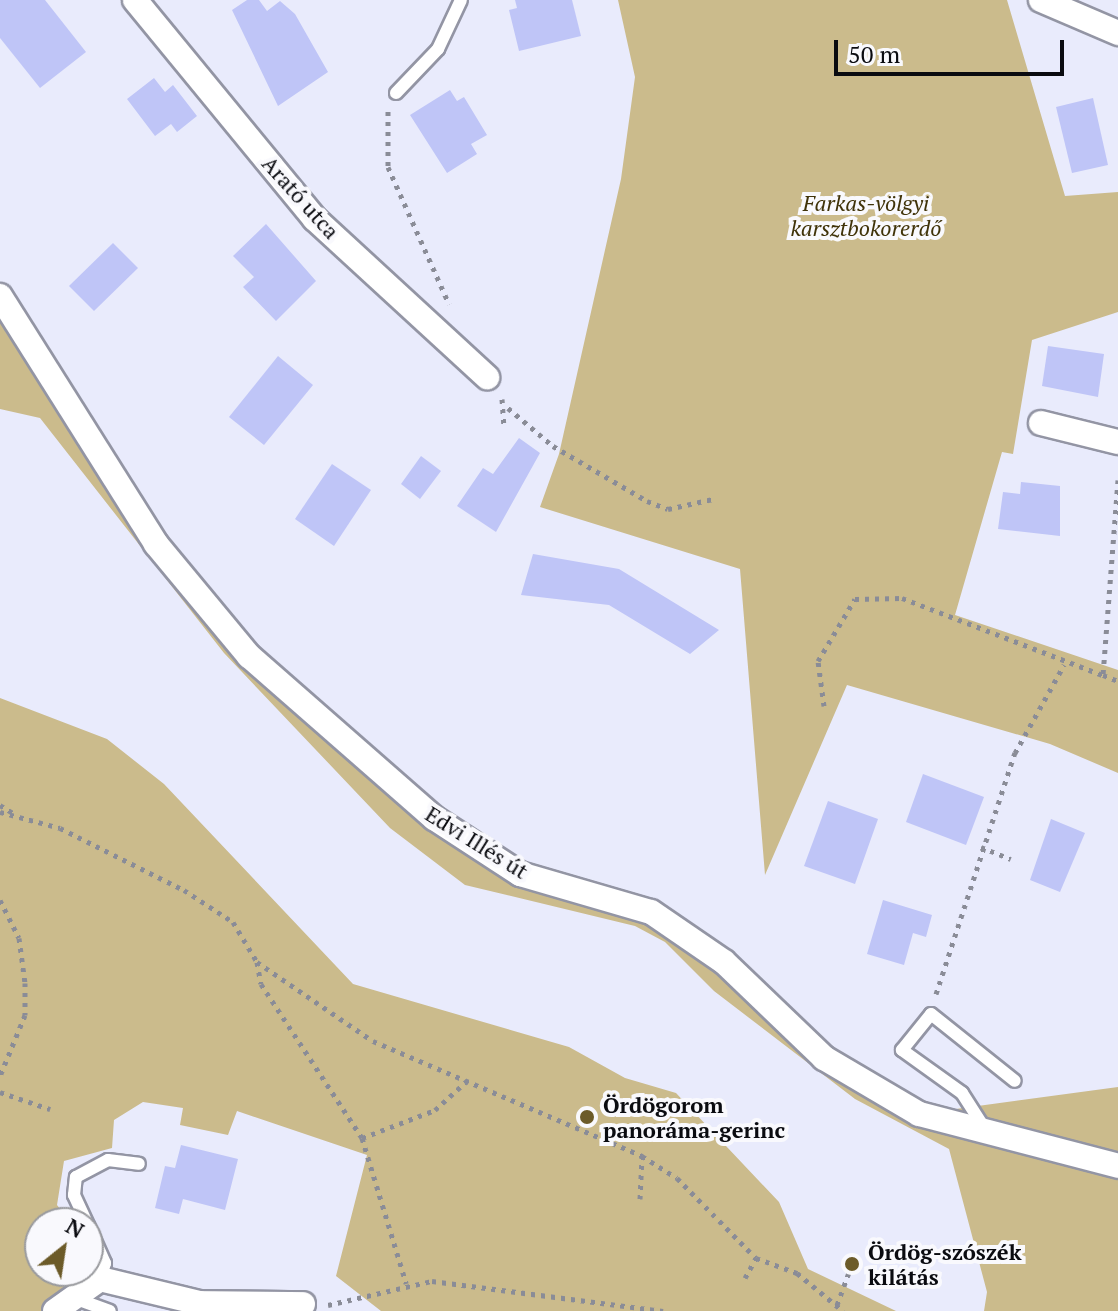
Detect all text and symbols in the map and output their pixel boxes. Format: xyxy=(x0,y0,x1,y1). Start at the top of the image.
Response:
scale bar xyxy=(838,24,1068,74)
text: 50 m xyxy=(848,38,900,70)
street label: Arató utca xyxy=(257,150,345,244)
park label: Farkas-völgyi karsztbokorerdő xyxy=(791,189,941,240)
street label: Edvi Illés út xyxy=(421,800,533,884)
place label: Ördögorom panoráma-gerinc xyxy=(603,1091,785,1142)
marker: Ördögorom panoráma-gerinc xyxy=(578,1108,596,1126)
north arrow xyxy=(24,1207,104,1287)
text: N xyxy=(61,1211,90,1244)
place label: Ördög-szószék kilátás xyxy=(868,1238,1021,1290)
marker: Ördög-szószék kilátás xyxy=(843,1255,861,1273)

